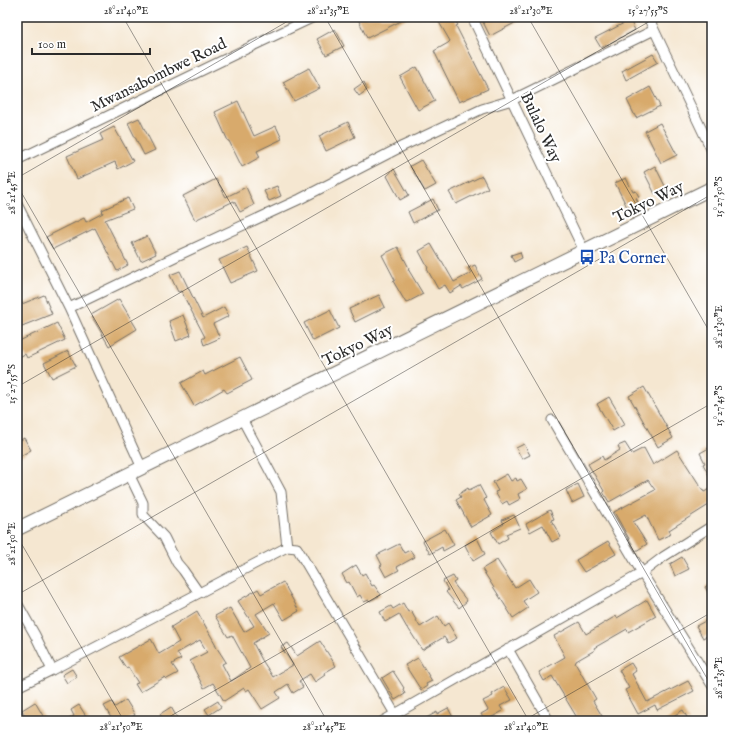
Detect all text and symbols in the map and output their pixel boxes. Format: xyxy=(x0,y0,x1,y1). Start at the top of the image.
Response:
text: 28°21'40"E xyxy=(104,5,148,18)
text: 28°21'35"E xyxy=(307,5,349,18)
text: 28°21'30"E xyxy=(509,5,553,18)
text: 15°27'55"S xyxy=(628,5,668,18)
scale bar xyxy=(32,30,150,56)
street label: Mwansabombwe Road xyxy=(88,34,230,117)
text: 100 m xyxy=(38,37,66,52)
street label: Bulalo Way xyxy=(515,89,565,166)
text: 28°21'45"E xyxy=(6,171,19,215)
text: 15°27'50"S xyxy=(713,176,726,218)
street label: Tokyo Way xyxy=(610,177,687,228)
bus stop icon: Pa Corner xyxy=(578,248,596,266)
place label: Pa Corner xyxy=(599,249,666,269)
text: 28°21'30"E xyxy=(713,305,726,349)
street label: Tokyo Way xyxy=(319,320,396,371)
text: 15°27'55"S xyxy=(6,364,19,404)
text: 15°27'45"S xyxy=(713,385,726,427)
text: 28°21'50"E xyxy=(6,522,19,566)
text: 28°21'35"E xyxy=(713,657,726,699)
text: 28°21'50"E xyxy=(99,721,143,734)
text: 28°21'45"E xyxy=(302,721,346,734)
text: 28°21'40"E xyxy=(504,721,548,734)

